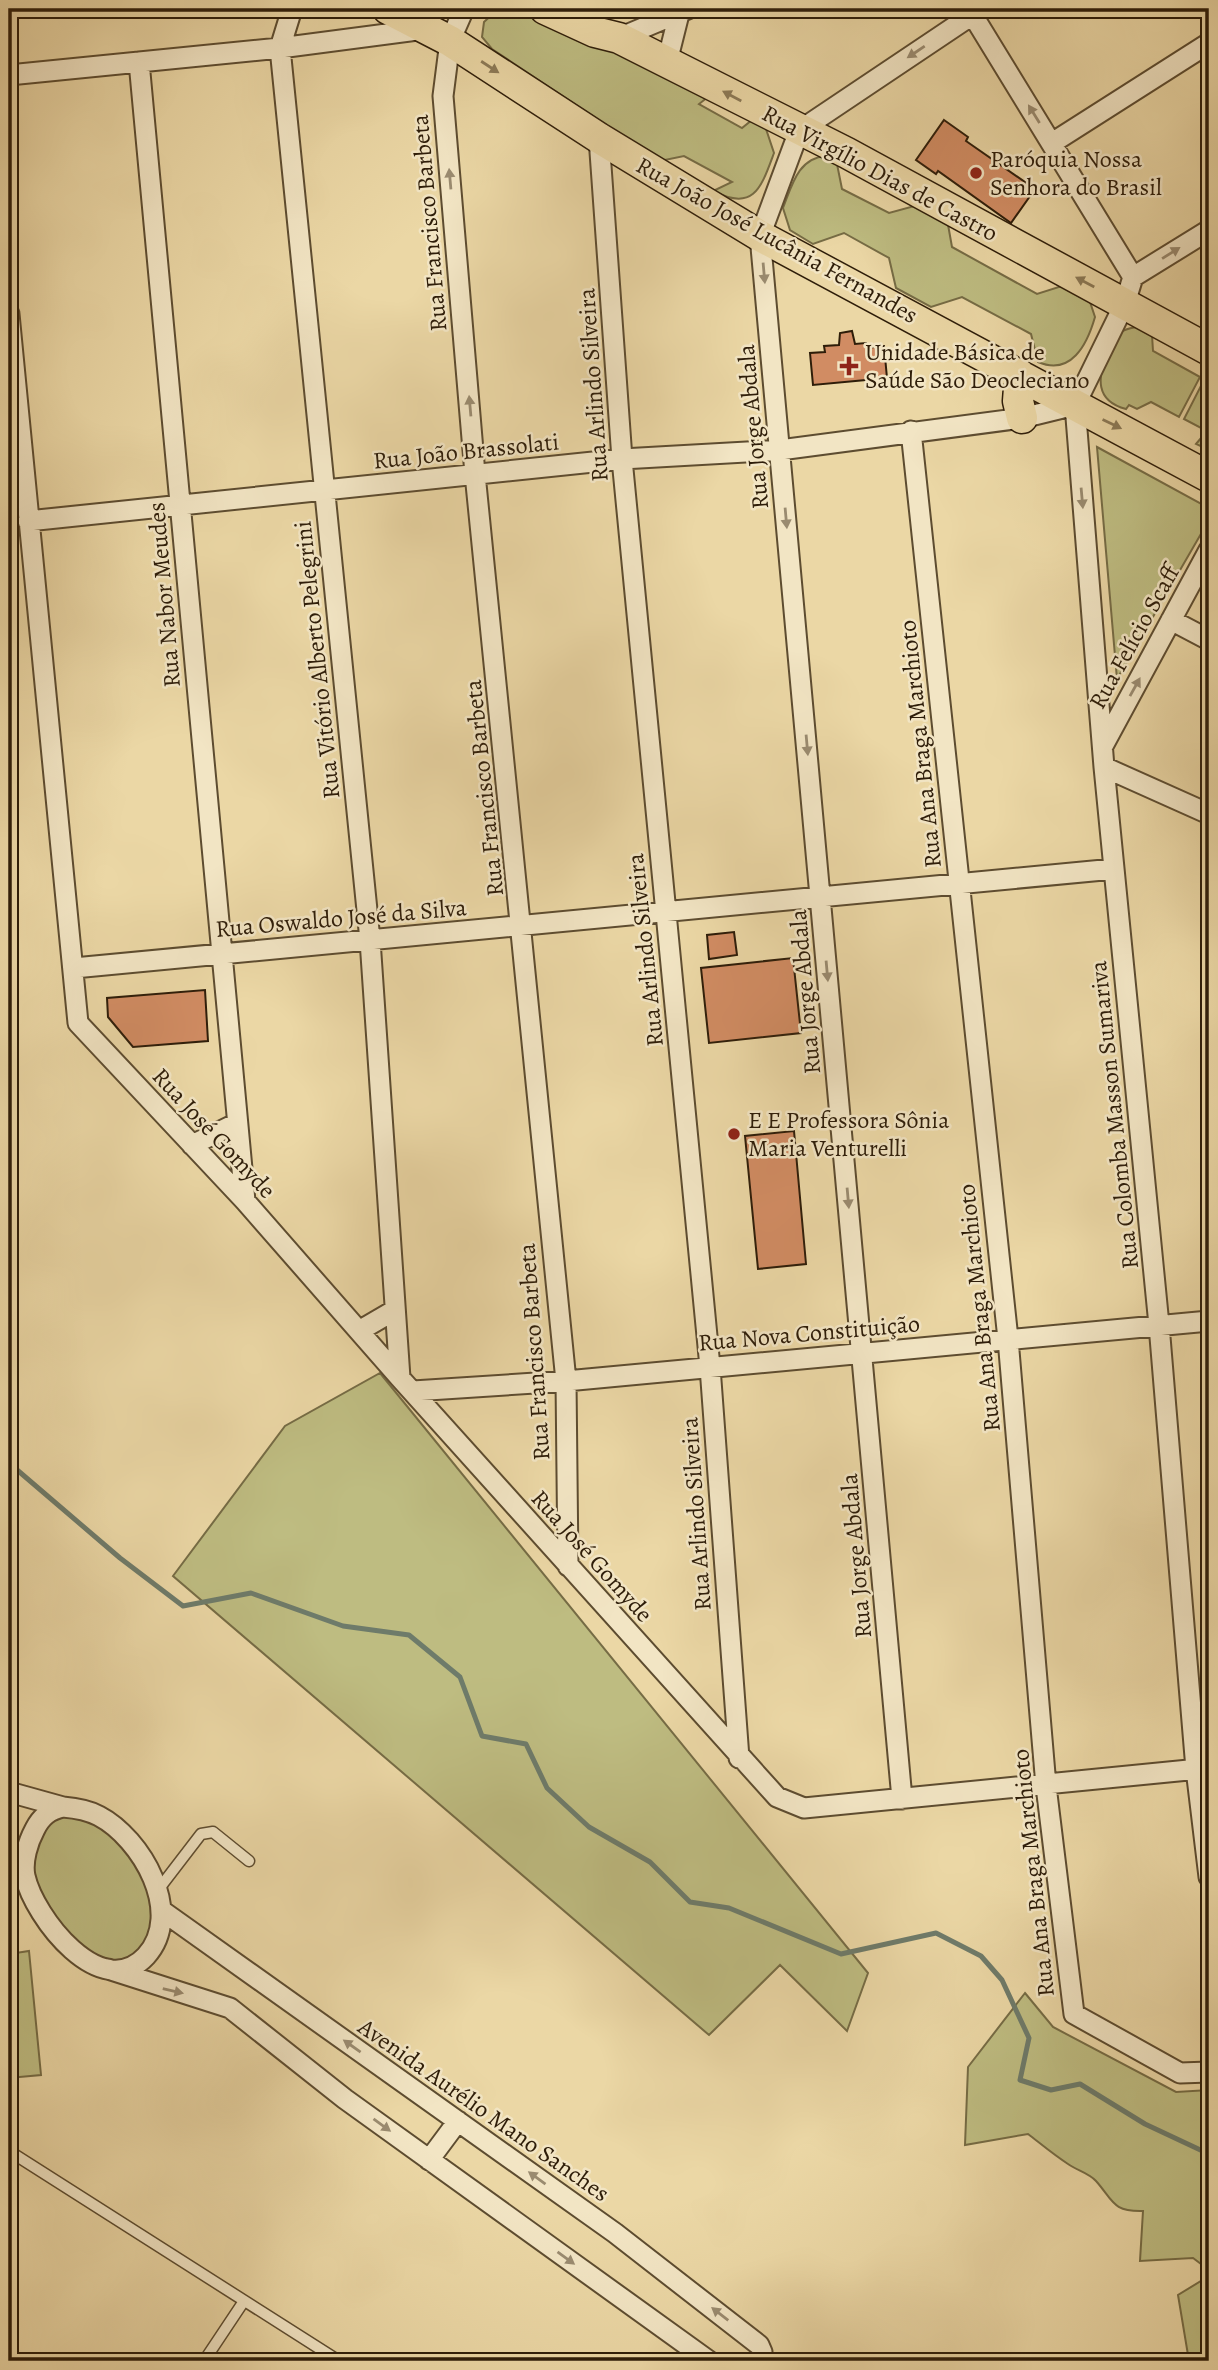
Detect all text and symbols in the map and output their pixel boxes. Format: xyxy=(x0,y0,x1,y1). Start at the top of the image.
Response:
one-way arrow xyxy=(906,45,925,58)
one-way arrow xyxy=(481,60,499,74)
one-way arrow xyxy=(722,90,742,102)
street label: Rua Virgílio Dias de Castro xyxy=(756,97,1004,249)
one-way arrow xyxy=(1028,104,1041,124)
street label: Rua Francisco Barbeta xyxy=(403,112,454,333)
place label: Paróquia Nossa Senhora do Brasil xyxy=(990,143,1162,203)
street label: Rua João José Lucânia Fernandes xyxy=(630,149,924,331)
marker: Paróquia Nossa Senhora do Brasil xyxy=(968,165,984,181)
one-way arrow xyxy=(444,168,455,190)
one-way arrow xyxy=(1162,247,1181,260)
one-way arrow xyxy=(759,262,770,284)
one-way arrow xyxy=(1075,276,1095,288)
street label: Rua Arlindo Silveira xyxy=(570,286,616,483)
place label: Unidade Básica de Saúde São Deocleciano xyxy=(865,336,1090,396)
street label: Rua Jorge Abdala xyxy=(730,342,776,511)
marker: Unidade Básica de Saúde São Deocleciano xyxy=(839,356,859,376)
one-way arrow xyxy=(464,395,475,417)
one-way arrow xyxy=(1102,418,1122,429)
street label: Rua João Brassolati xyxy=(371,425,561,477)
one-way arrow xyxy=(1077,487,1088,509)
street label: Rua Nabor Meudes xyxy=(140,501,188,689)
one-way arrow xyxy=(781,507,792,529)
street label: Rua Vitório Alberto Pelegrini xyxy=(286,520,348,800)
street label: Rua Felício Scaff xyxy=(1081,557,1188,715)
street label: Rua Ana Braga Marchioto xyxy=(891,618,949,870)
street label: Rua Francisco Barbeta xyxy=(457,677,511,898)
one-way arrow xyxy=(1129,677,1141,697)
one-way arrow xyxy=(801,734,812,756)
street label: Rua Arlindo Silveira xyxy=(619,851,671,1048)
street label: Rua Oswaldo José da Silva xyxy=(214,891,469,945)
street label: Rua Jorge Abdala xyxy=(782,907,828,1076)
street label: Rua Colomba Masson Sumariva xyxy=(1082,958,1146,1271)
one-way arrow xyxy=(822,960,833,982)
street label: Rua José Gomyde xyxy=(145,1061,283,1205)
place label: E E Professora Sônia Maria Venturelli xyxy=(748,1104,950,1164)
marker: E E Professora Sônia Maria Venturelli xyxy=(726,1126,742,1142)
street label: Rua Ana Braga Marchioto xyxy=(950,1182,1008,1434)
one-way arrow xyxy=(843,1187,854,1209)
street label: Rua Francisco Barbeta xyxy=(510,1241,558,1462)
street label: Rua Nova Constituição xyxy=(697,1307,921,1359)
street label: Rua Arlindo Silveira xyxy=(673,1415,719,1612)
street label: Rua Jorge Abdala xyxy=(833,1471,879,1640)
street label: Rua José Gomyde xyxy=(524,1483,660,1629)
street label: Rua Ana Braga Marchioto xyxy=(1004,1747,1062,1999)
one-way arrow xyxy=(162,1985,184,1996)
street label: Avenida Aurélio Mano Sanches xyxy=(351,2010,616,2209)
one-way arrow xyxy=(343,2039,361,2053)
one-way arrow xyxy=(373,2118,391,2132)
one-way arrow xyxy=(528,2171,546,2185)
one-way arrow xyxy=(557,2251,575,2265)
one-way arrow xyxy=(711,2306,729,2321)

